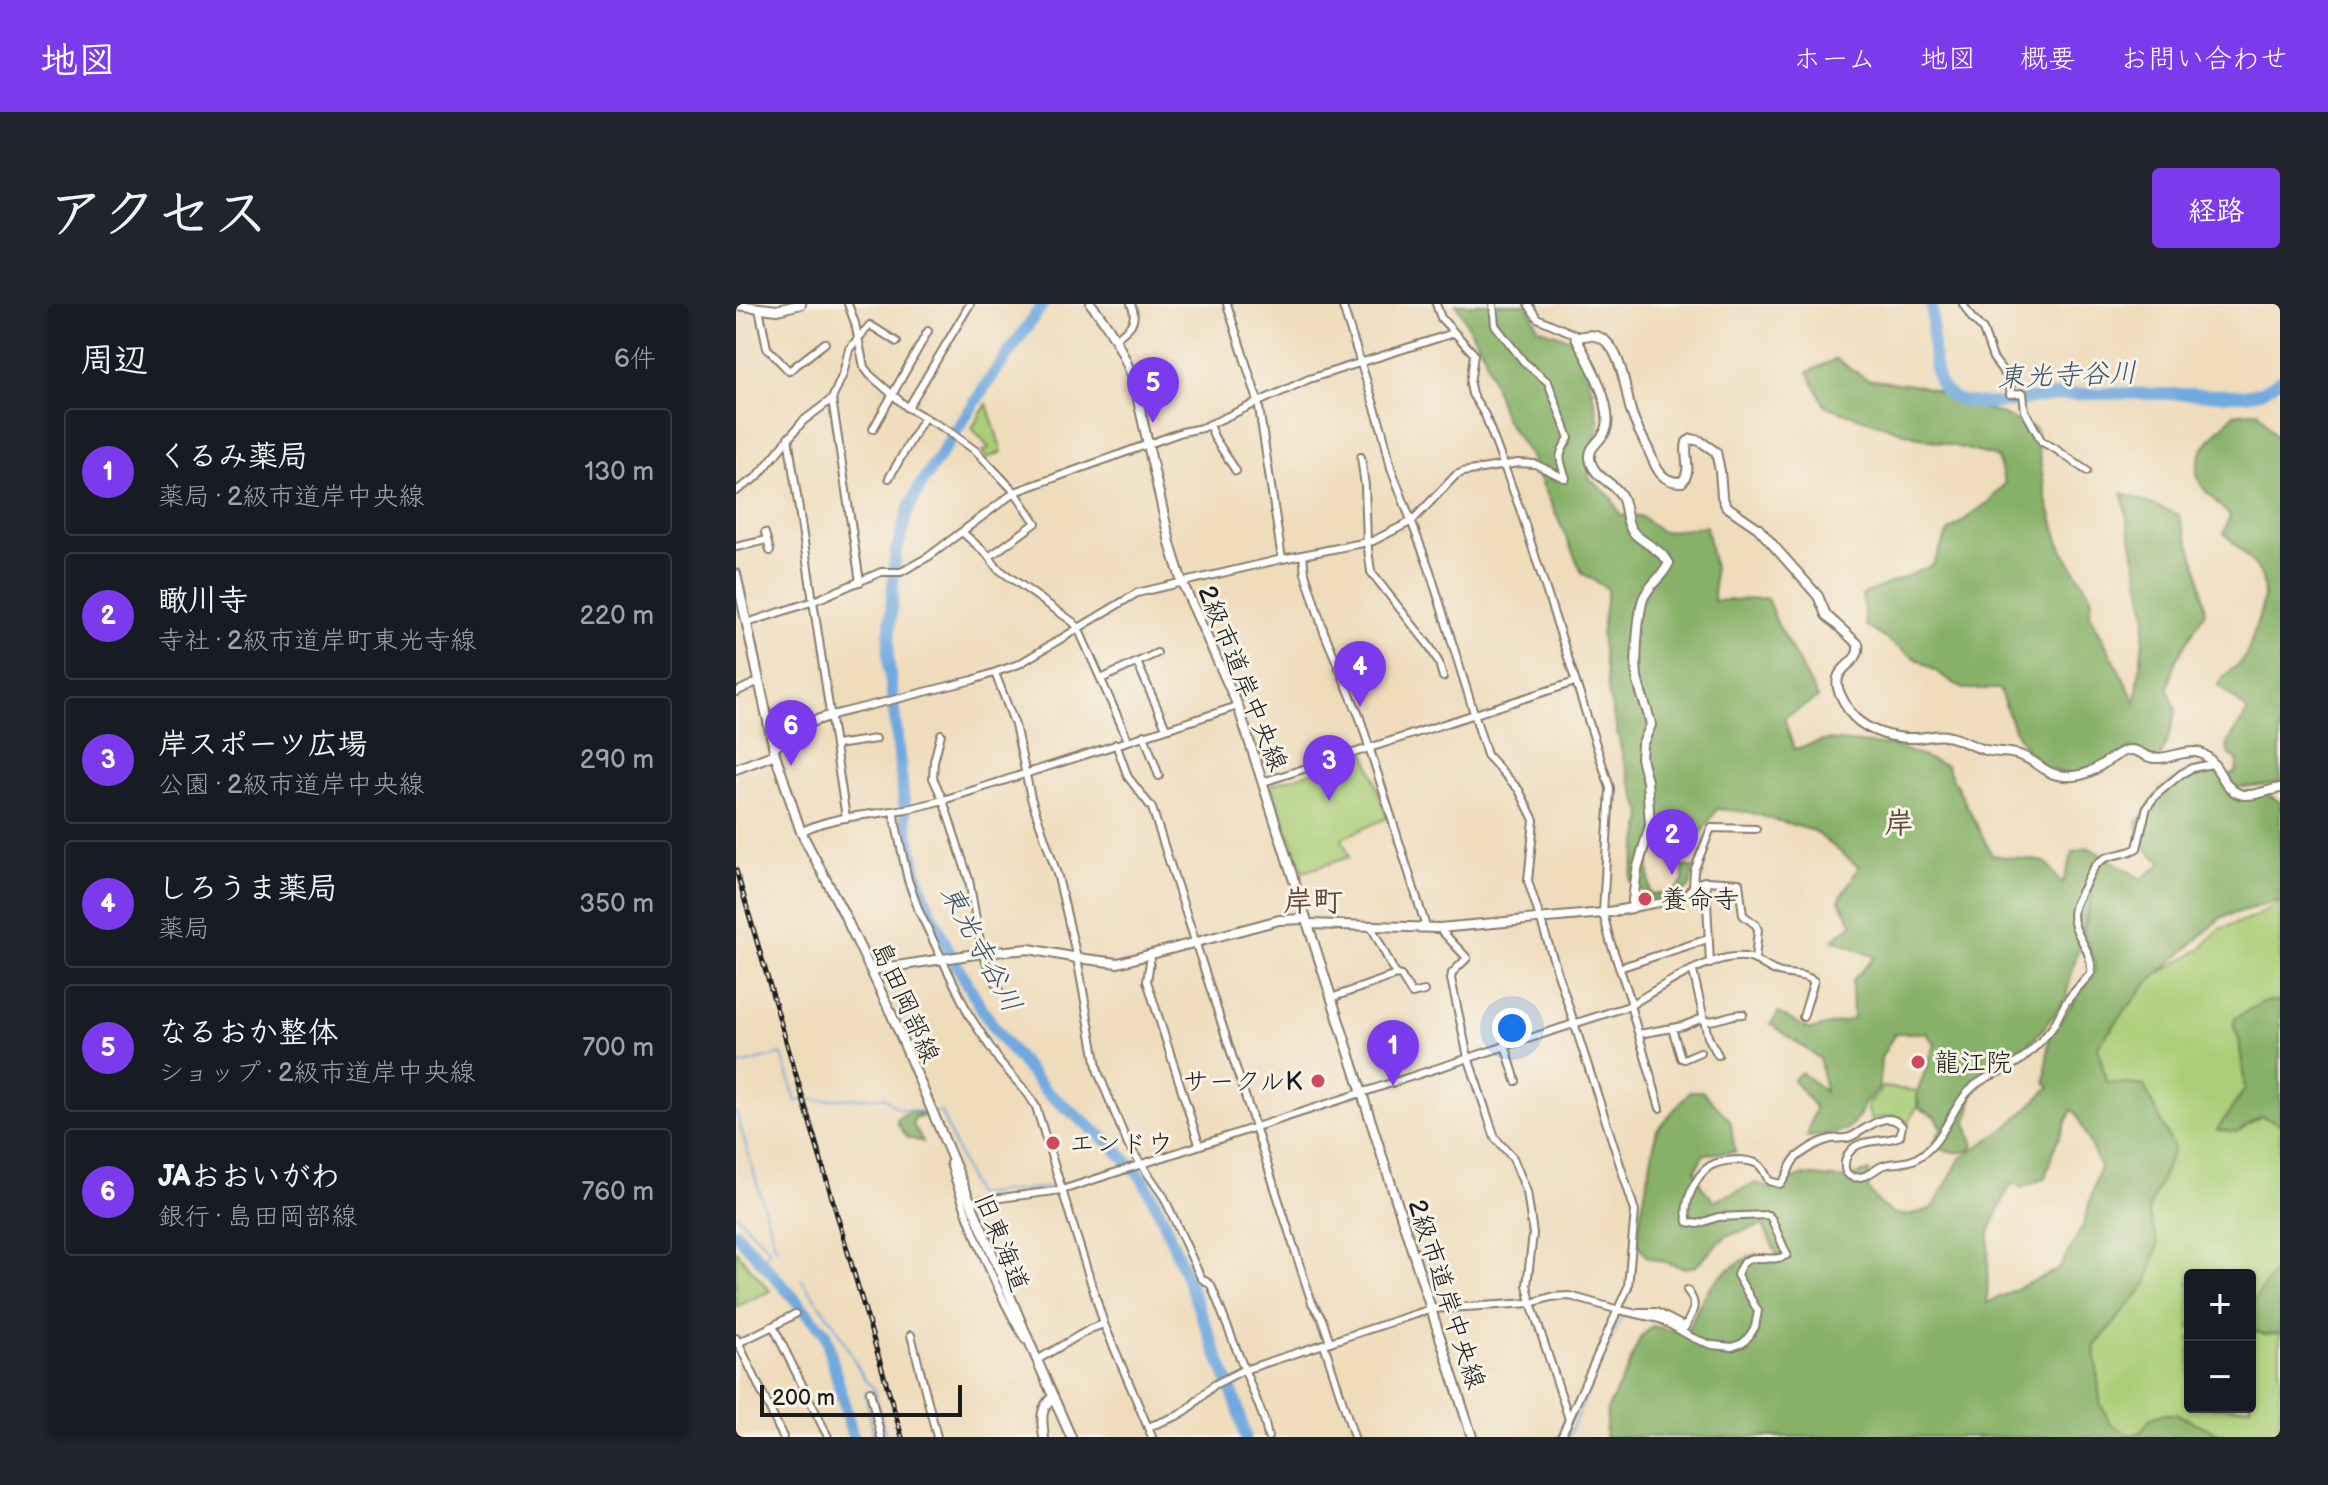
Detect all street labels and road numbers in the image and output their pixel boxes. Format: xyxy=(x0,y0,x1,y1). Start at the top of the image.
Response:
street label: 2級市道岸中央線 xyxy=(1190,581,1293,776)
street label: 島田岡部線 xyxy=(864,937,945,1068)
street label: 旧東海道 xyxy=(967,1189,1034,1297)
street label: 2級市道岸中央線 xyxy=(1400,1196,1491,1393)

